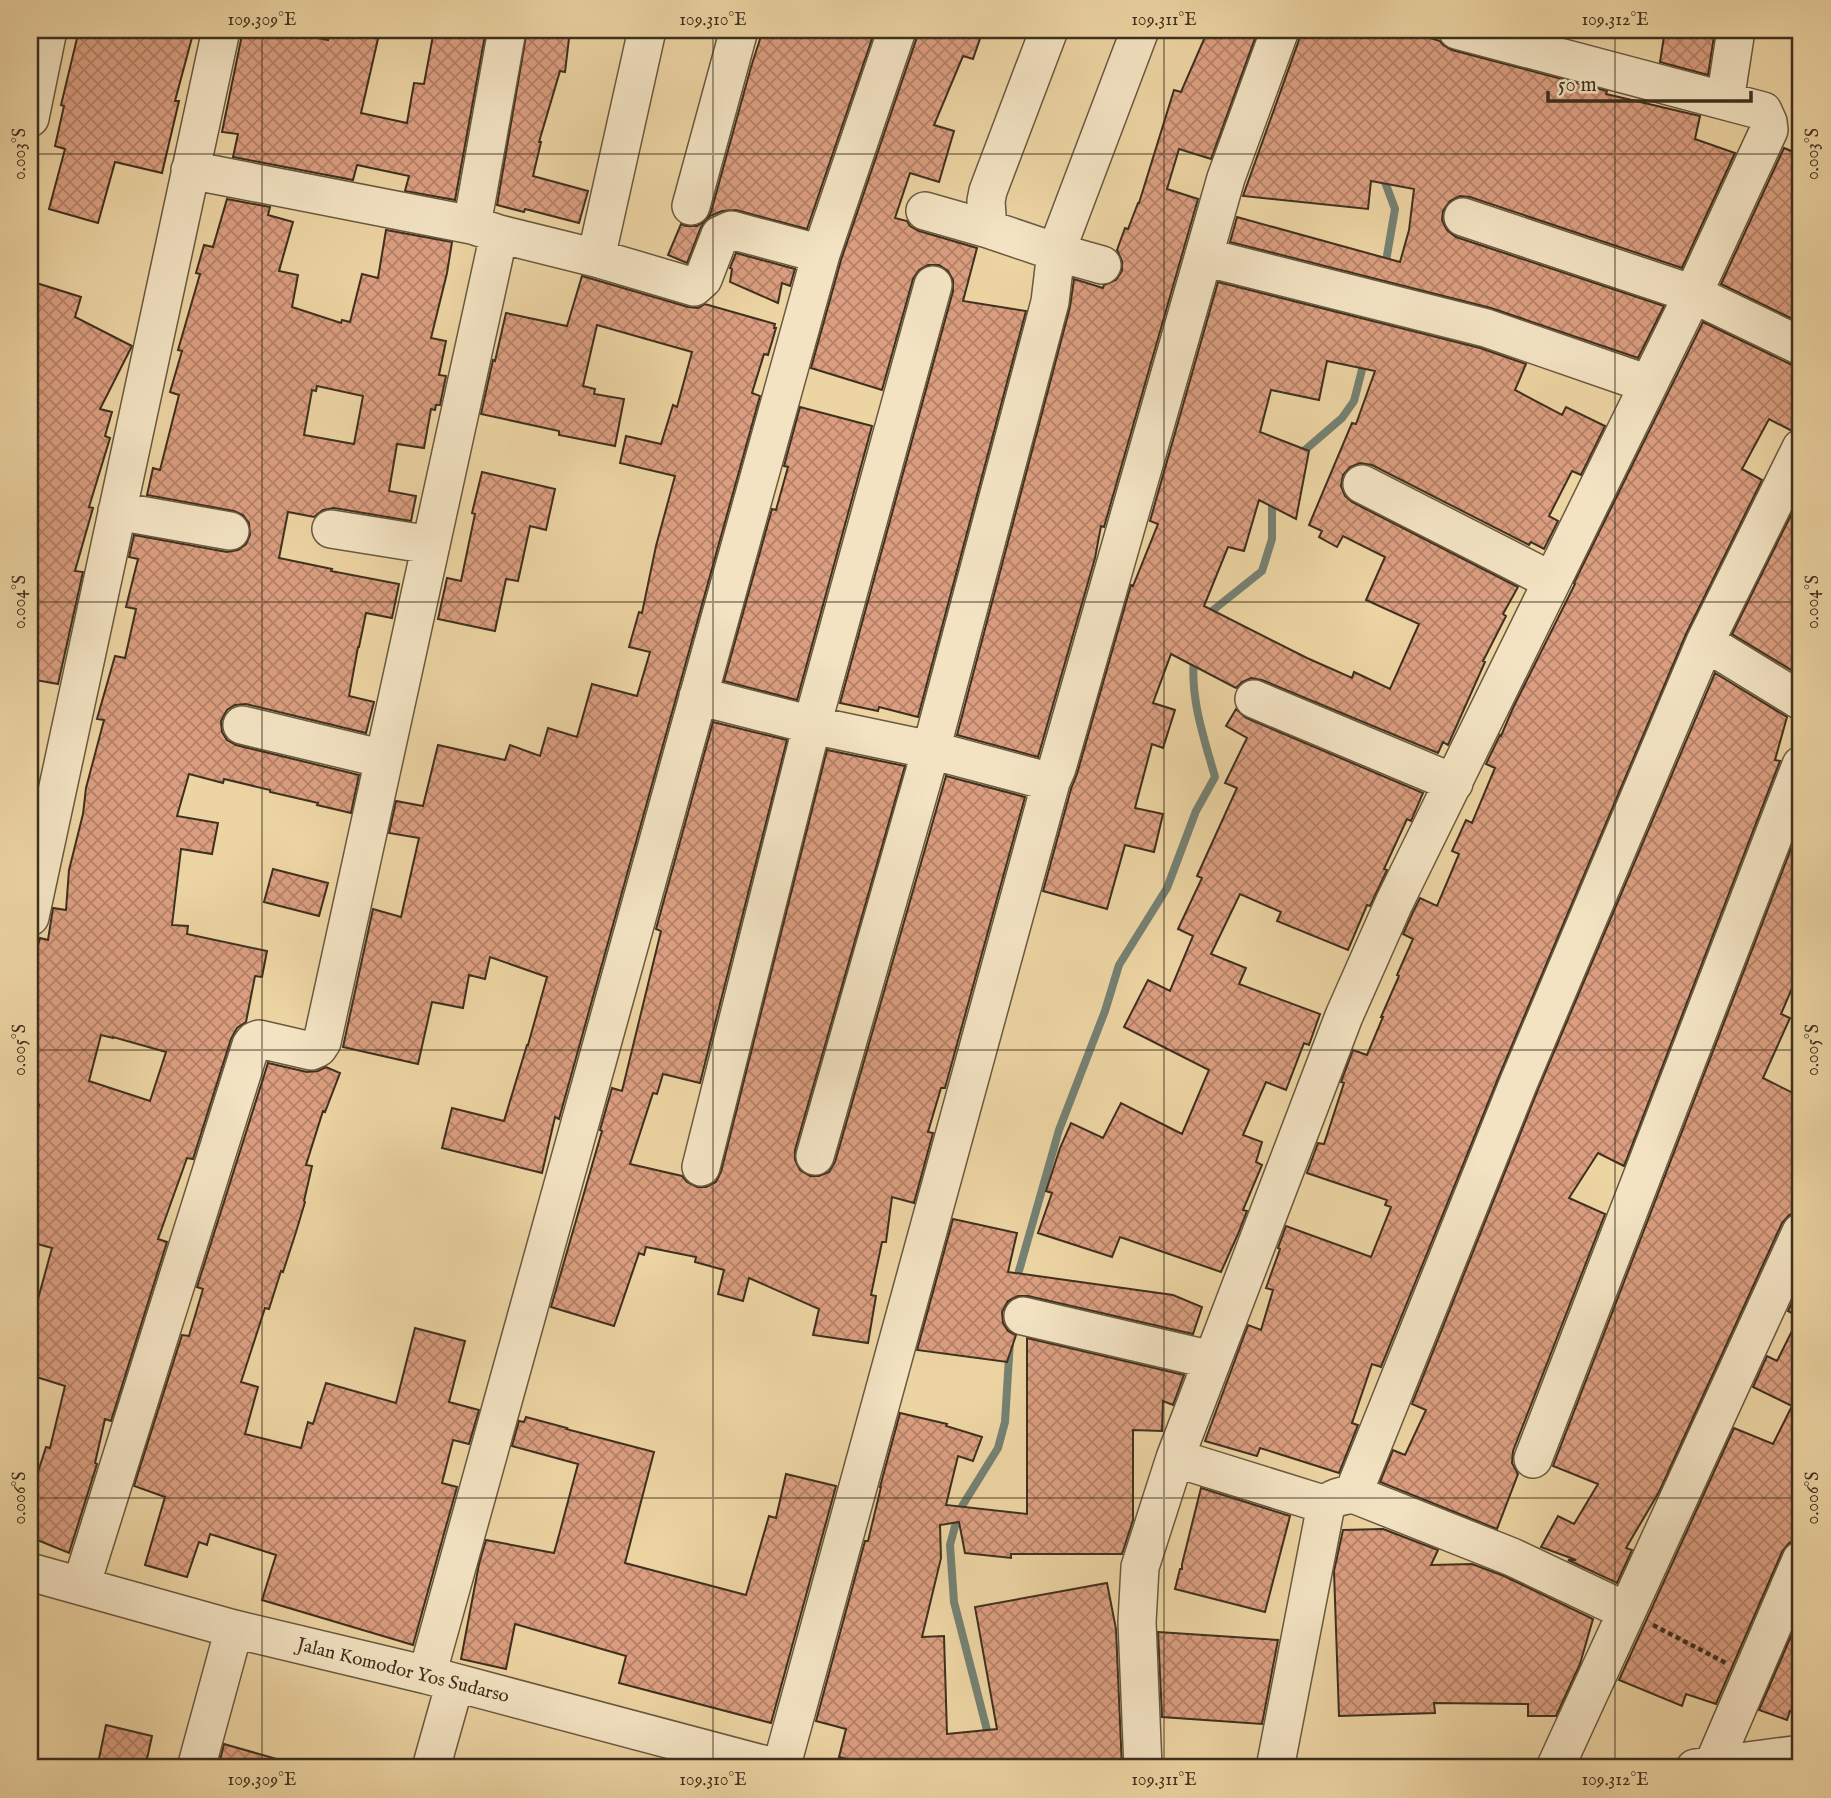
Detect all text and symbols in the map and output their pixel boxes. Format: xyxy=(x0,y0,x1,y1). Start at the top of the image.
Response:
text: 109.309°E xyxy=(228,9,296,32)
text: 109.310°E xyxy=(679,9,747,32)
text: 109.311°E xyxy=(1131,9,1197,32)
text: 109.312°E xyxy=(1581,9,1649,32)
scale bar xyxy=(1548,60,1750,104)
text: 50 m xyxy=(1558,72,1597,99)
text: 0.003°S xyxy=(9,128,32,180)
text: 0.003°S xyxy=(1802,128,1825,180)
text: 0.004°S xyxy=(9,575,32,629)
text: 0.004°S xyxy=(1802,575,1825,629)
text: 0.005°S xyxy=(9,1024,32,1076)
text: 0.005°S xyxy=(1802,1024,1825,1076)
text: 0.006°S xyxy=(9,1472,32,1524)
text: 0.006°S xyxy=(1802,1472,1825,1524)
street label: Jalan Komodor Yos Sudarso xyxy=(292,1633,512,1709)
text: 109.309°E xyxy=(228,1769,296,1792)
text: 109.310°E xyxy=(679,1769,747,1792)
text: 109.311°E xyxy=(1131,1769,1197,1792)
text: 109.312°E xyxy=(1581,1769,1649,1792)

